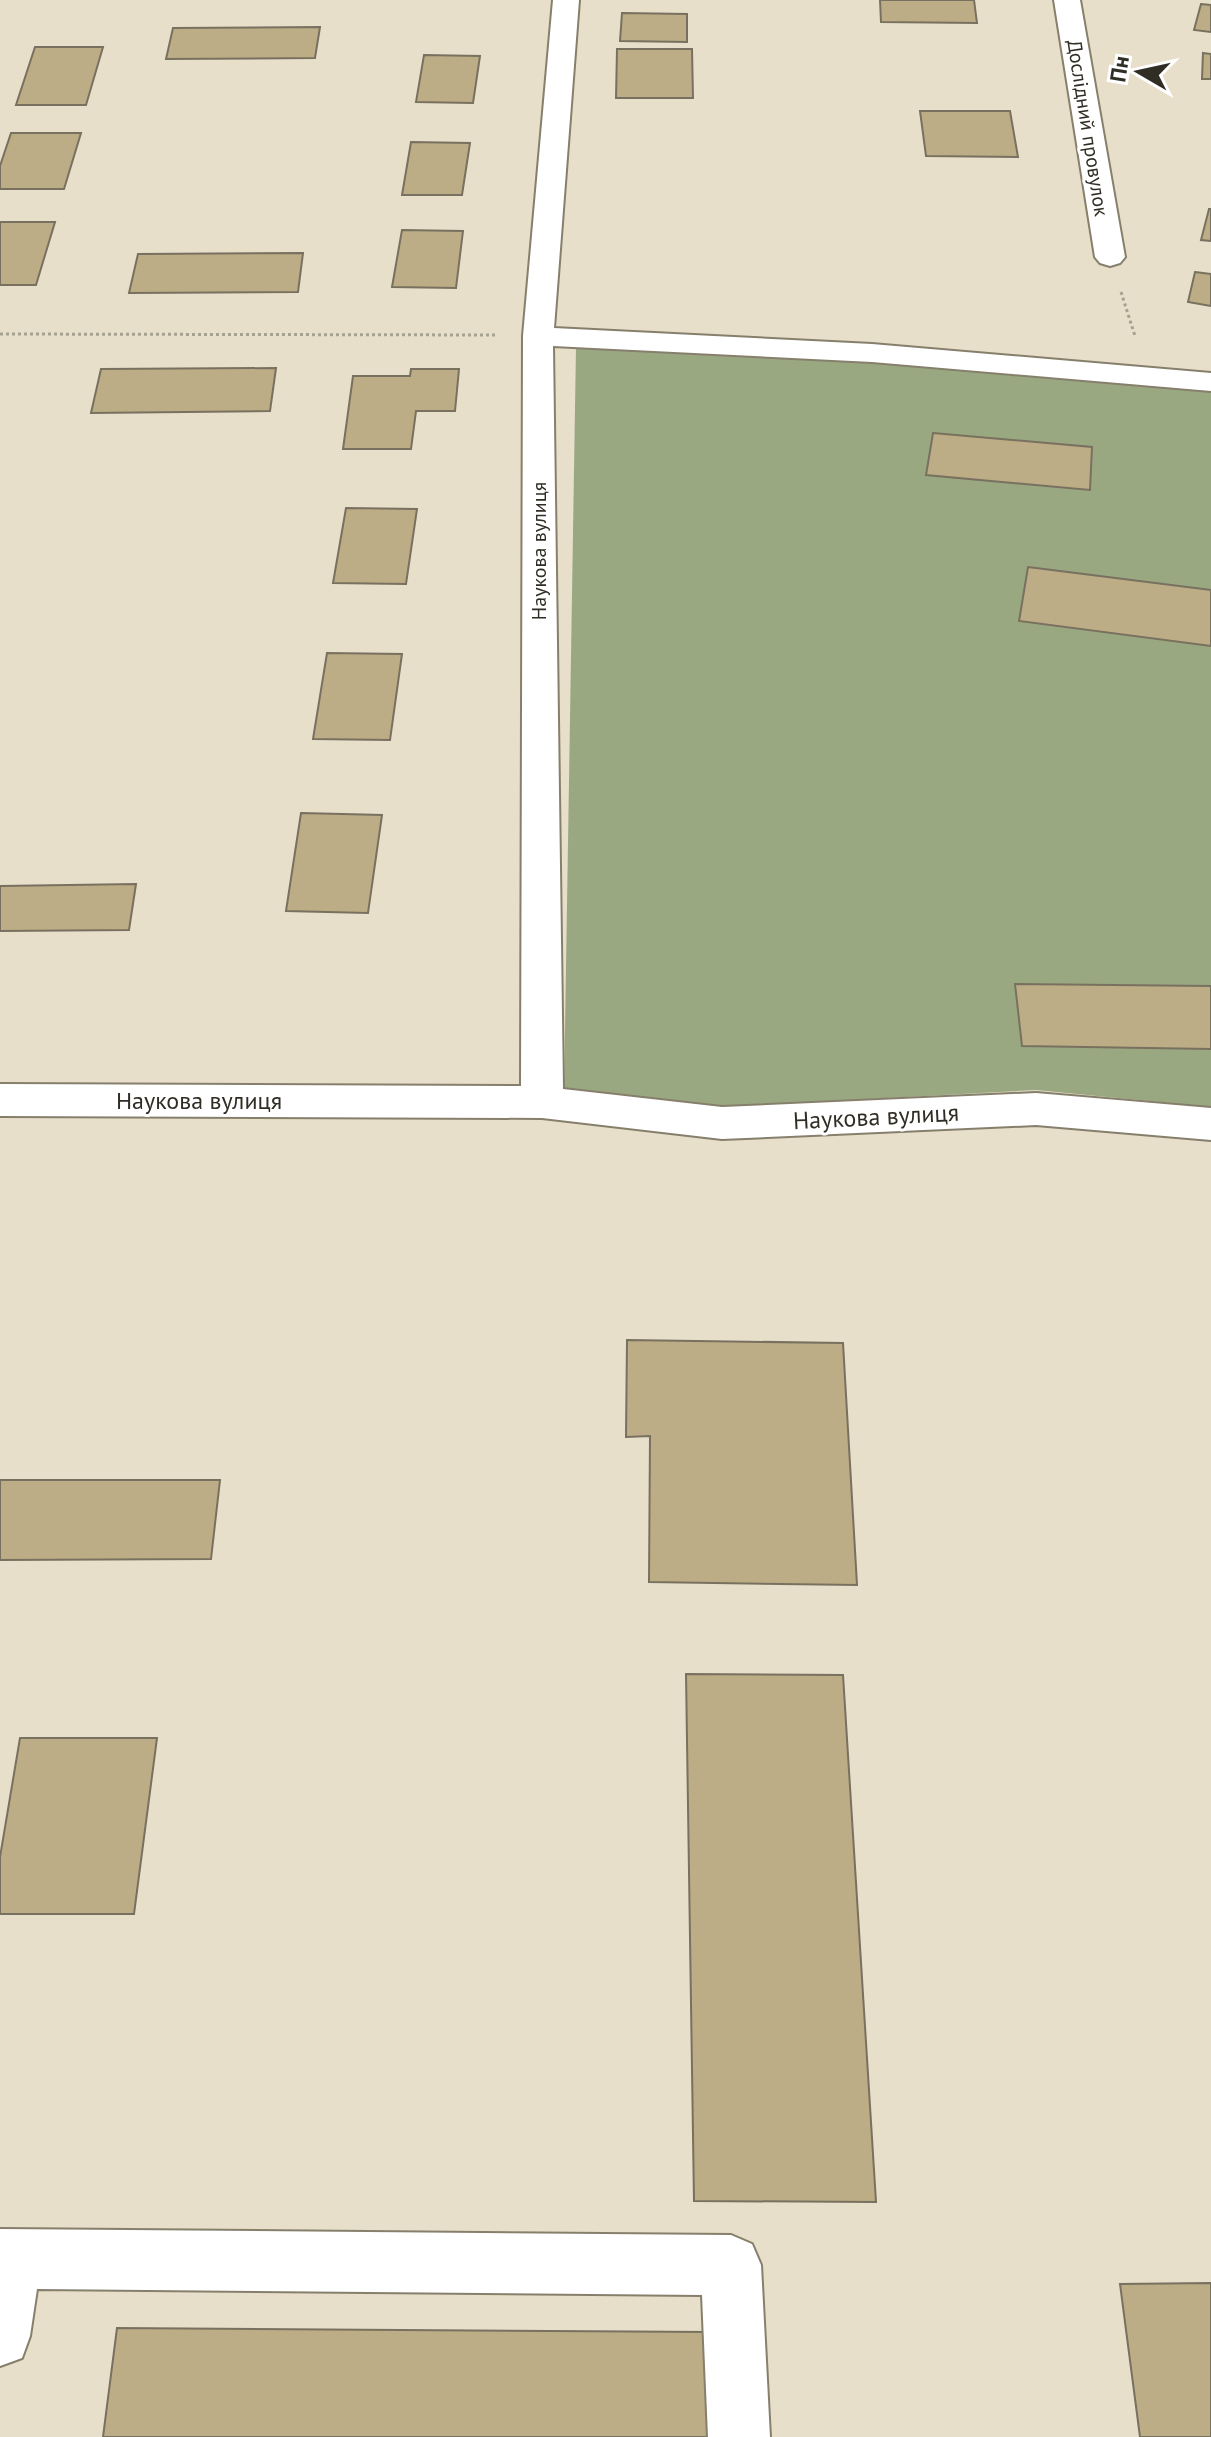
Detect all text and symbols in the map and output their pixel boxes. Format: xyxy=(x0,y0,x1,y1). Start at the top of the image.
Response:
north arrow xyxy=(1099,32,1179,112)
street label: Дослідний провулок xyxy=(1061,38,1115,219)
text: Пн xyxy=(1103,54,1135,84)
street label: Наукова вулиця xyxy=(526,482,552,620)
street label: Наукова вулиця xyxy=(116,1085,282,1116)
street label: Наукова вулиця xyxy=(792,1097,960,1136)

